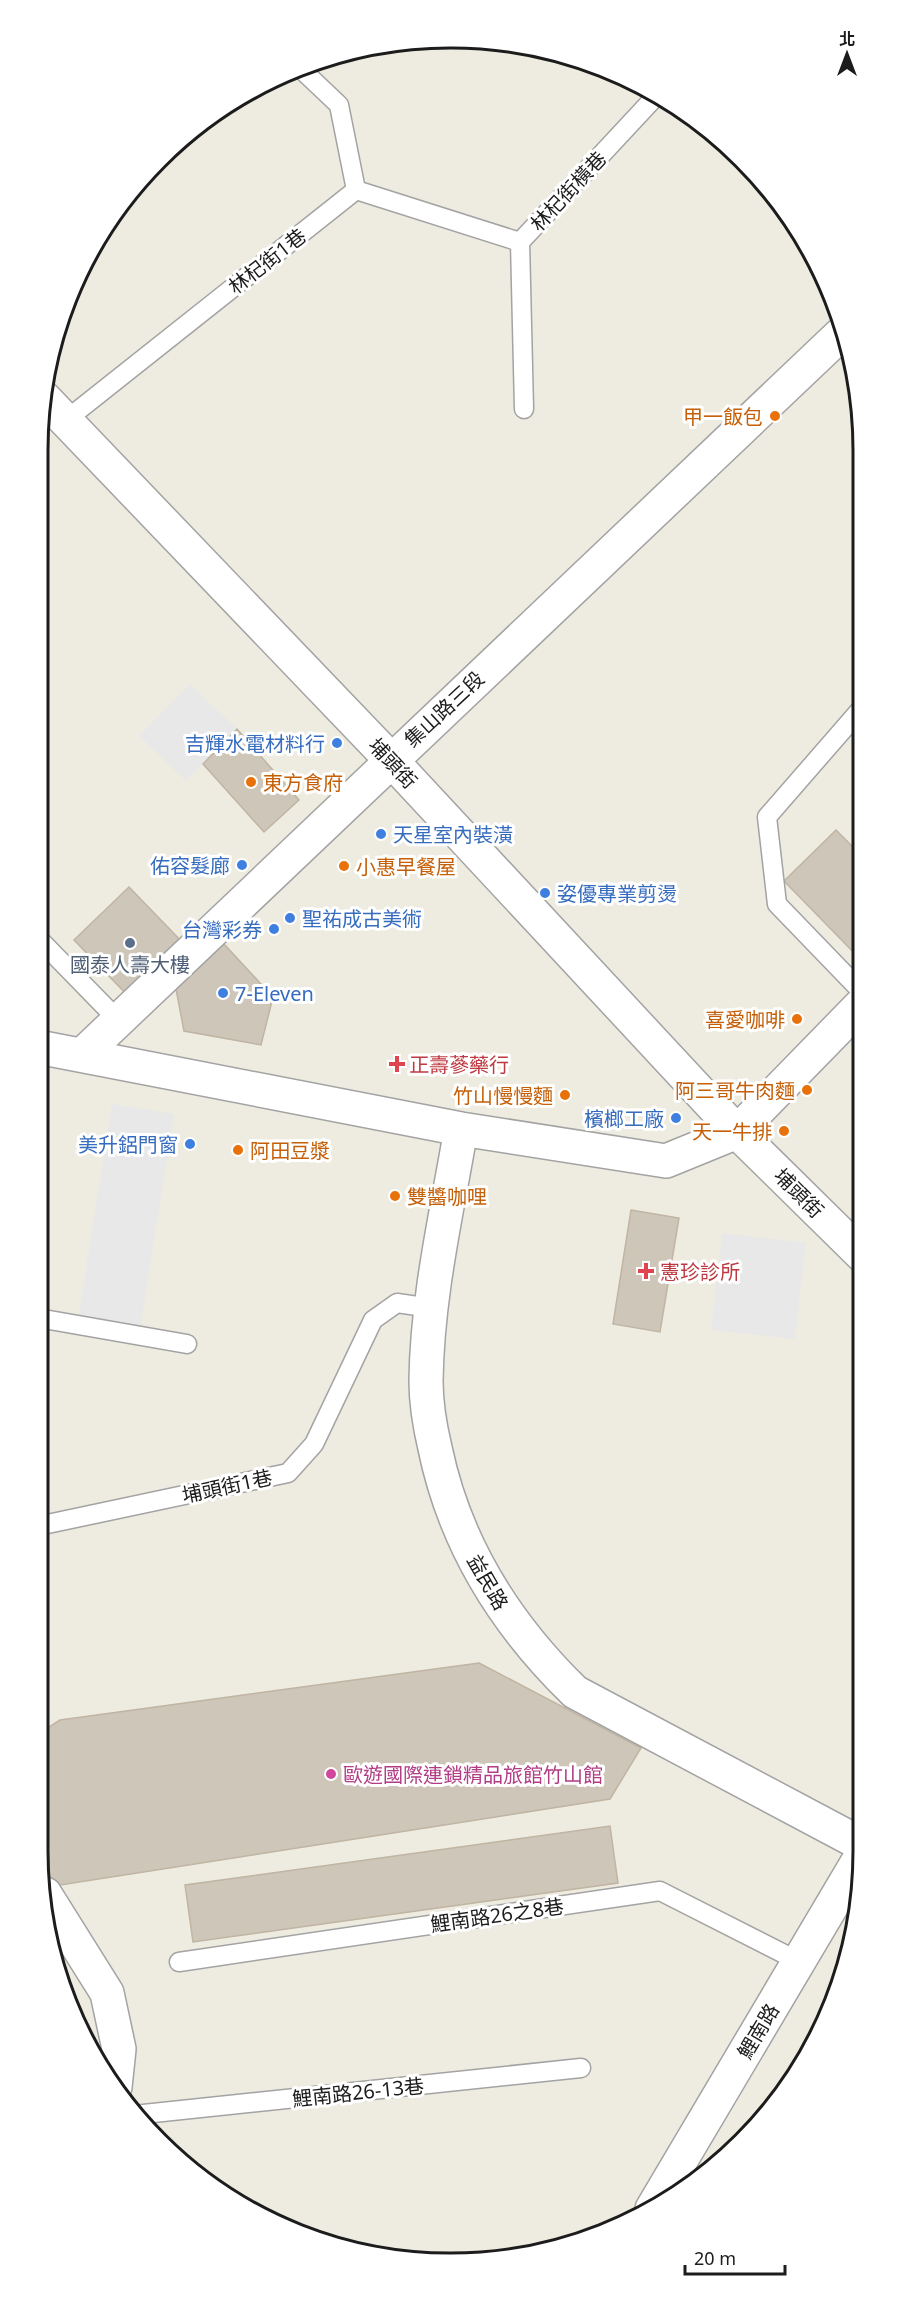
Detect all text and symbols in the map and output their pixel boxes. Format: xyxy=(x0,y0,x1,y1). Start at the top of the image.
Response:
north arrow xyxy=(817,24,877,84)
text: 北 xyxy=(839,28,855,50)
street label: 林杞街橫巷 xyxy=(524,145,612,237)
street label: 林杞街1巷 xyxy=(223,222,311,300)
place label: 甲一飯包 xyxy=(683,403,763,430)
marker: 甲一飯包 xyxy=(768,409,782,423)
street label: 集山路三段 xyxy=(398,665,490,753)
place label: 吉輝水電材料行 xyxy=(185,730,325,757)
street label: 埔頭街 xyxy=(363,732,423,794)
marker: 吉輝水電材料行 xyxy=(330,736,344,750)
place label: 東方食府 xyxy=(263,769,343,796)
marker: 東方食府 xyxy=(244,775,258,789)
place label: 天星室內裝潢 xyxy=(393,821,513,848)
marker: 天星室內裝潢 xyxy=(374,827,388,841)
place label: 佑容髮廊 xyxy=(150,852,230,879)
place label: 小惠早餐屋 xyxy=(356,853,456,880)
marker: 佑容髮廊 xyxy=(235,858,249,872)
marker: 小惠早餐屋 xyxy=(337,859,351,873)
place label: 姿優專業剪燙 xyxy=(557,880,677,907)
marker: 姿優專業剪燙 xyxy=(538,886,552,900)
place label: 聖祐成古美術 xyxy=(302,905,422,932)
marker: 聖祐成古美術 xyxy=(283,911,297,925)
place label: 台灣彩券 xyxy=(182,916,262,943)
marker: 台灣彩券 xyxy=(267,922,281,936)
marker: 國泰人壽大樓 xyxy=(123,936,137,950)
place label: 國泰人壽大樓 xyxy=(70,951,190,978)
place label: 7-Eleven xyxy=(235,980,314,1007)
marker: 7-Eleven xyxy=(216,986,230,1000)
place label: 喜愛咖啡 xyxy=(705,1006,785,1033)
marker: 喜愛咖啡 xyxy=(790,1012,804,1026)
place label: 正壽蔘藥行 xyxy=(409,1051,509,1078)
marker: 正壽蔘藥行 xyxy=(390,1057,404,1071)
place label: 阿三哥牛肉麵 xyxy=(675,1077,795,1104)
place label: 竹山慢慢麵 xyxy=(453,1082,553,1109)
marker: 阿三哥牛肉麵 xyxy=(800,1083,814,1097)
marker: 竹山慢慢麵 xyxy=(558,1088,572,1102)
place label: 檳榔工廠 xyxy=(584,1105,664,1132)
marker: 檳榔工廠 xyxy=(669,1111,683,1125)
place label: 天一牛排 xyxy=(692,1118,772,1145)
marker: 天一牛排 xyxy=(777,1124,791,1138)
place label: 美升鋁門窗 xyxy=(78,1131,178,1158)
marker: 美升鋁門窗 xyxy=(183,1137,197,1151)
place label: 阿田豆漿 xyxy=(250,1137,330,1164)
marker: 阿田豆漿 xyxy=(231,1143,245,1157)
street label: 埔頭街 xyxy=(768,1162,830,1224)
place label: 雙醬咖哩 xyxy=(407,1183,487,1210)
marker: 雙醬咖哩 xyxy=(388,1189,402,1203)
place label: 憲珍診所 xyxy=(660,1258,740,1285)
marker: 憲珍診所 xyxy=(637,1262,655,1280)
street label: 埔頭街1巷 xyxy=(179,1463,275,1509)
street label: 益民路 xyxy=(461,1549,515,1615)
place label: 歐遊國際連鎖精品旅館竹山館 xyxy=(343,1761,603,1788)
marker: 歐遊國際連鎖精品旅館竹山館 xyxy=(324,1767,338,1781)
street label: 鯉南路26之8巷 xyxy=(429,1892,565,1938)
street label: 鯉南路 xyxy=(731,1998,785,2064)
street label: 鯉南路26-13巷 xyxy=(291,2072,425,2112)
scale bar xyxy=(685,2238,786,2276)
text: 20 m xyxy=(694,2246,736,2270)

